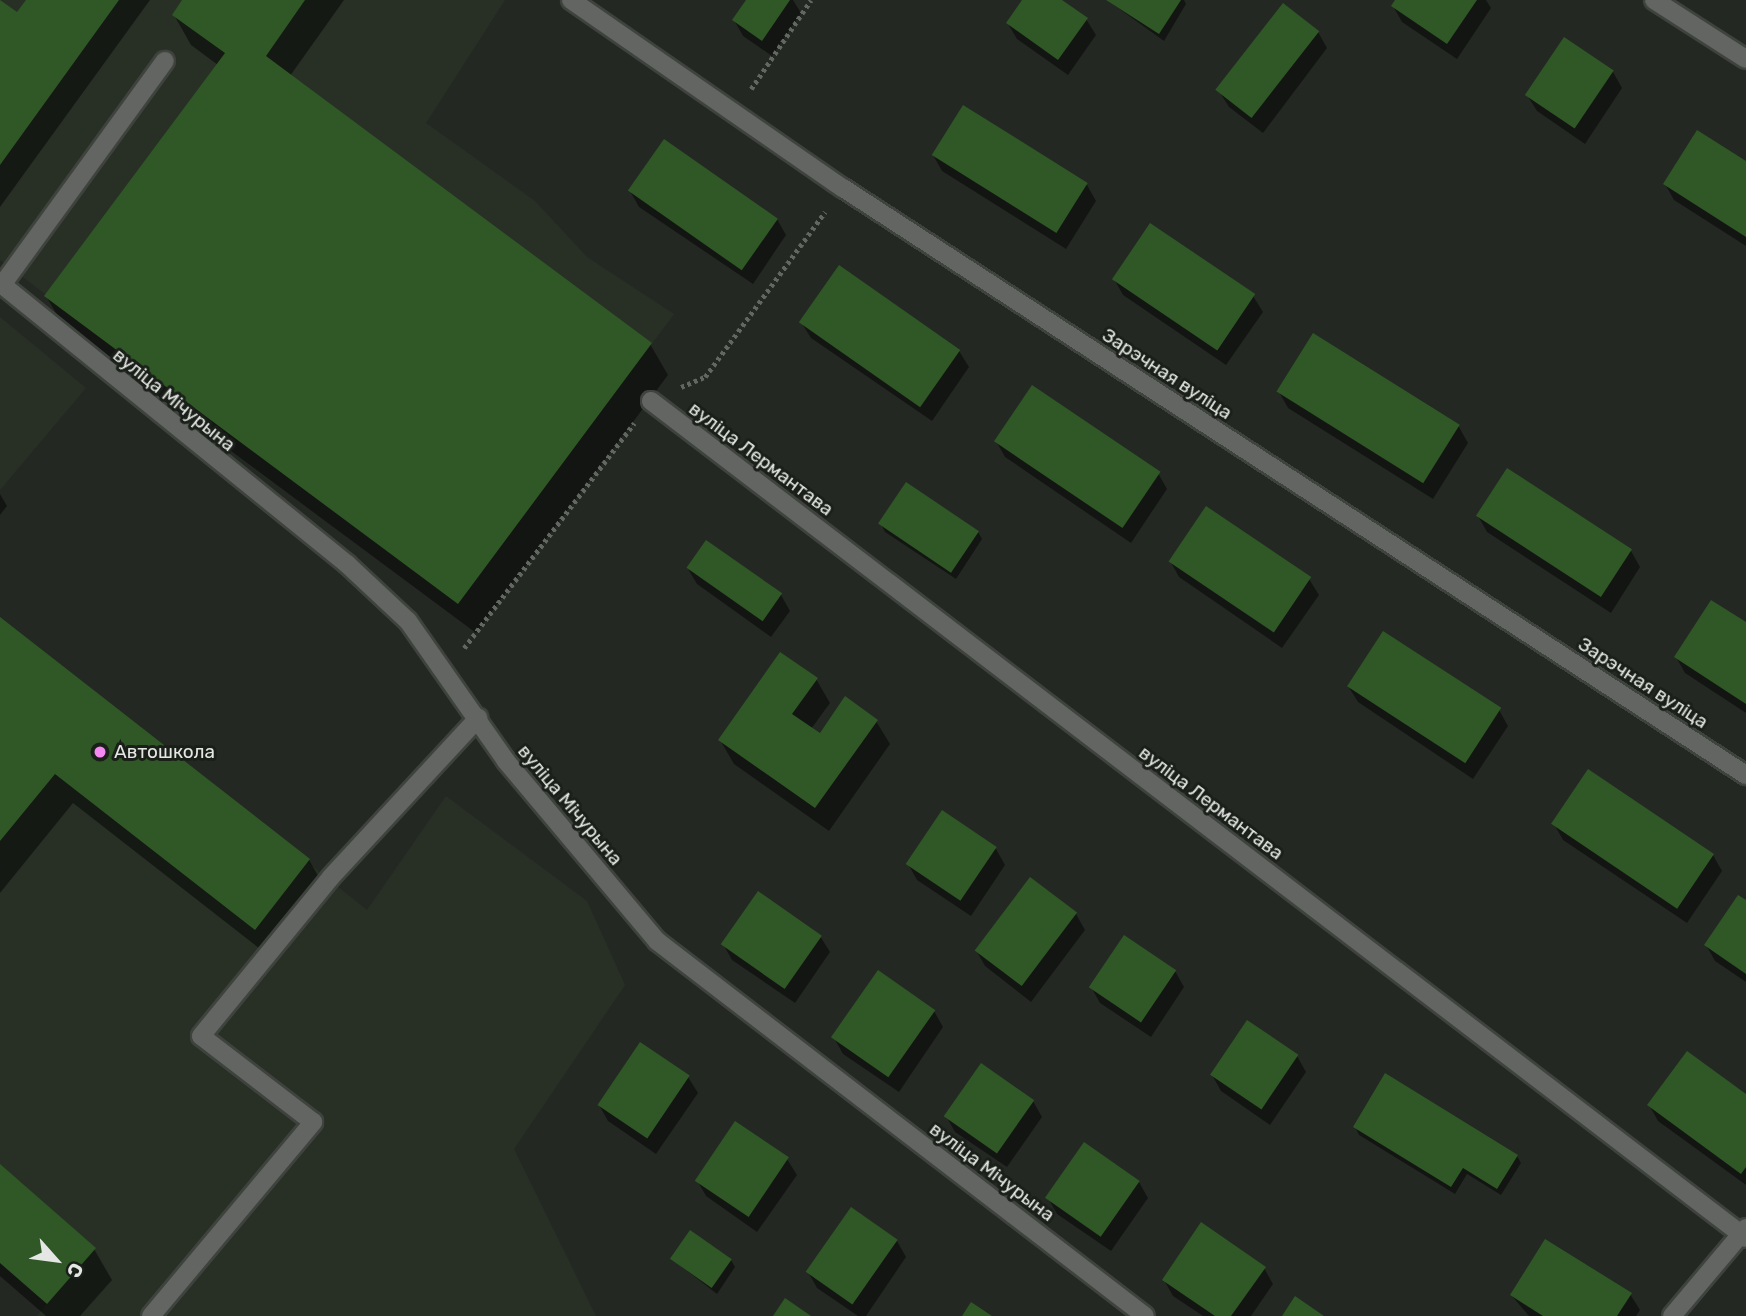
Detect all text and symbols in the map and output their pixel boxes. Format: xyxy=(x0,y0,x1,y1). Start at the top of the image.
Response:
street label: Зарэчная вуліца xyxy=(1098,324,1236,424)
street label: вуліца Мічурына xyxy=(108,344,240,456)
street label: вуліца Лермантава xyxy=(684,397,838,521)
street label: Зарэчная вуліца xyxy=(1574,633,1712,733)
street label: вуліца Мічурына xyxy=(513,740,627,870)
place label: Автошкола xyxy=(114,741,215,763)
street label: вуліца Лермантава xyxy=(1134,741,1288,865)
marker: Автошкола xyxy=(92,744,108,760)
street label: вуліца Мічурына xyxy=(925,1118,1059,1226)
north arrow xyxy=(21,1225,91,1295)
text: С xyxy=(62,1259,88,1281)

